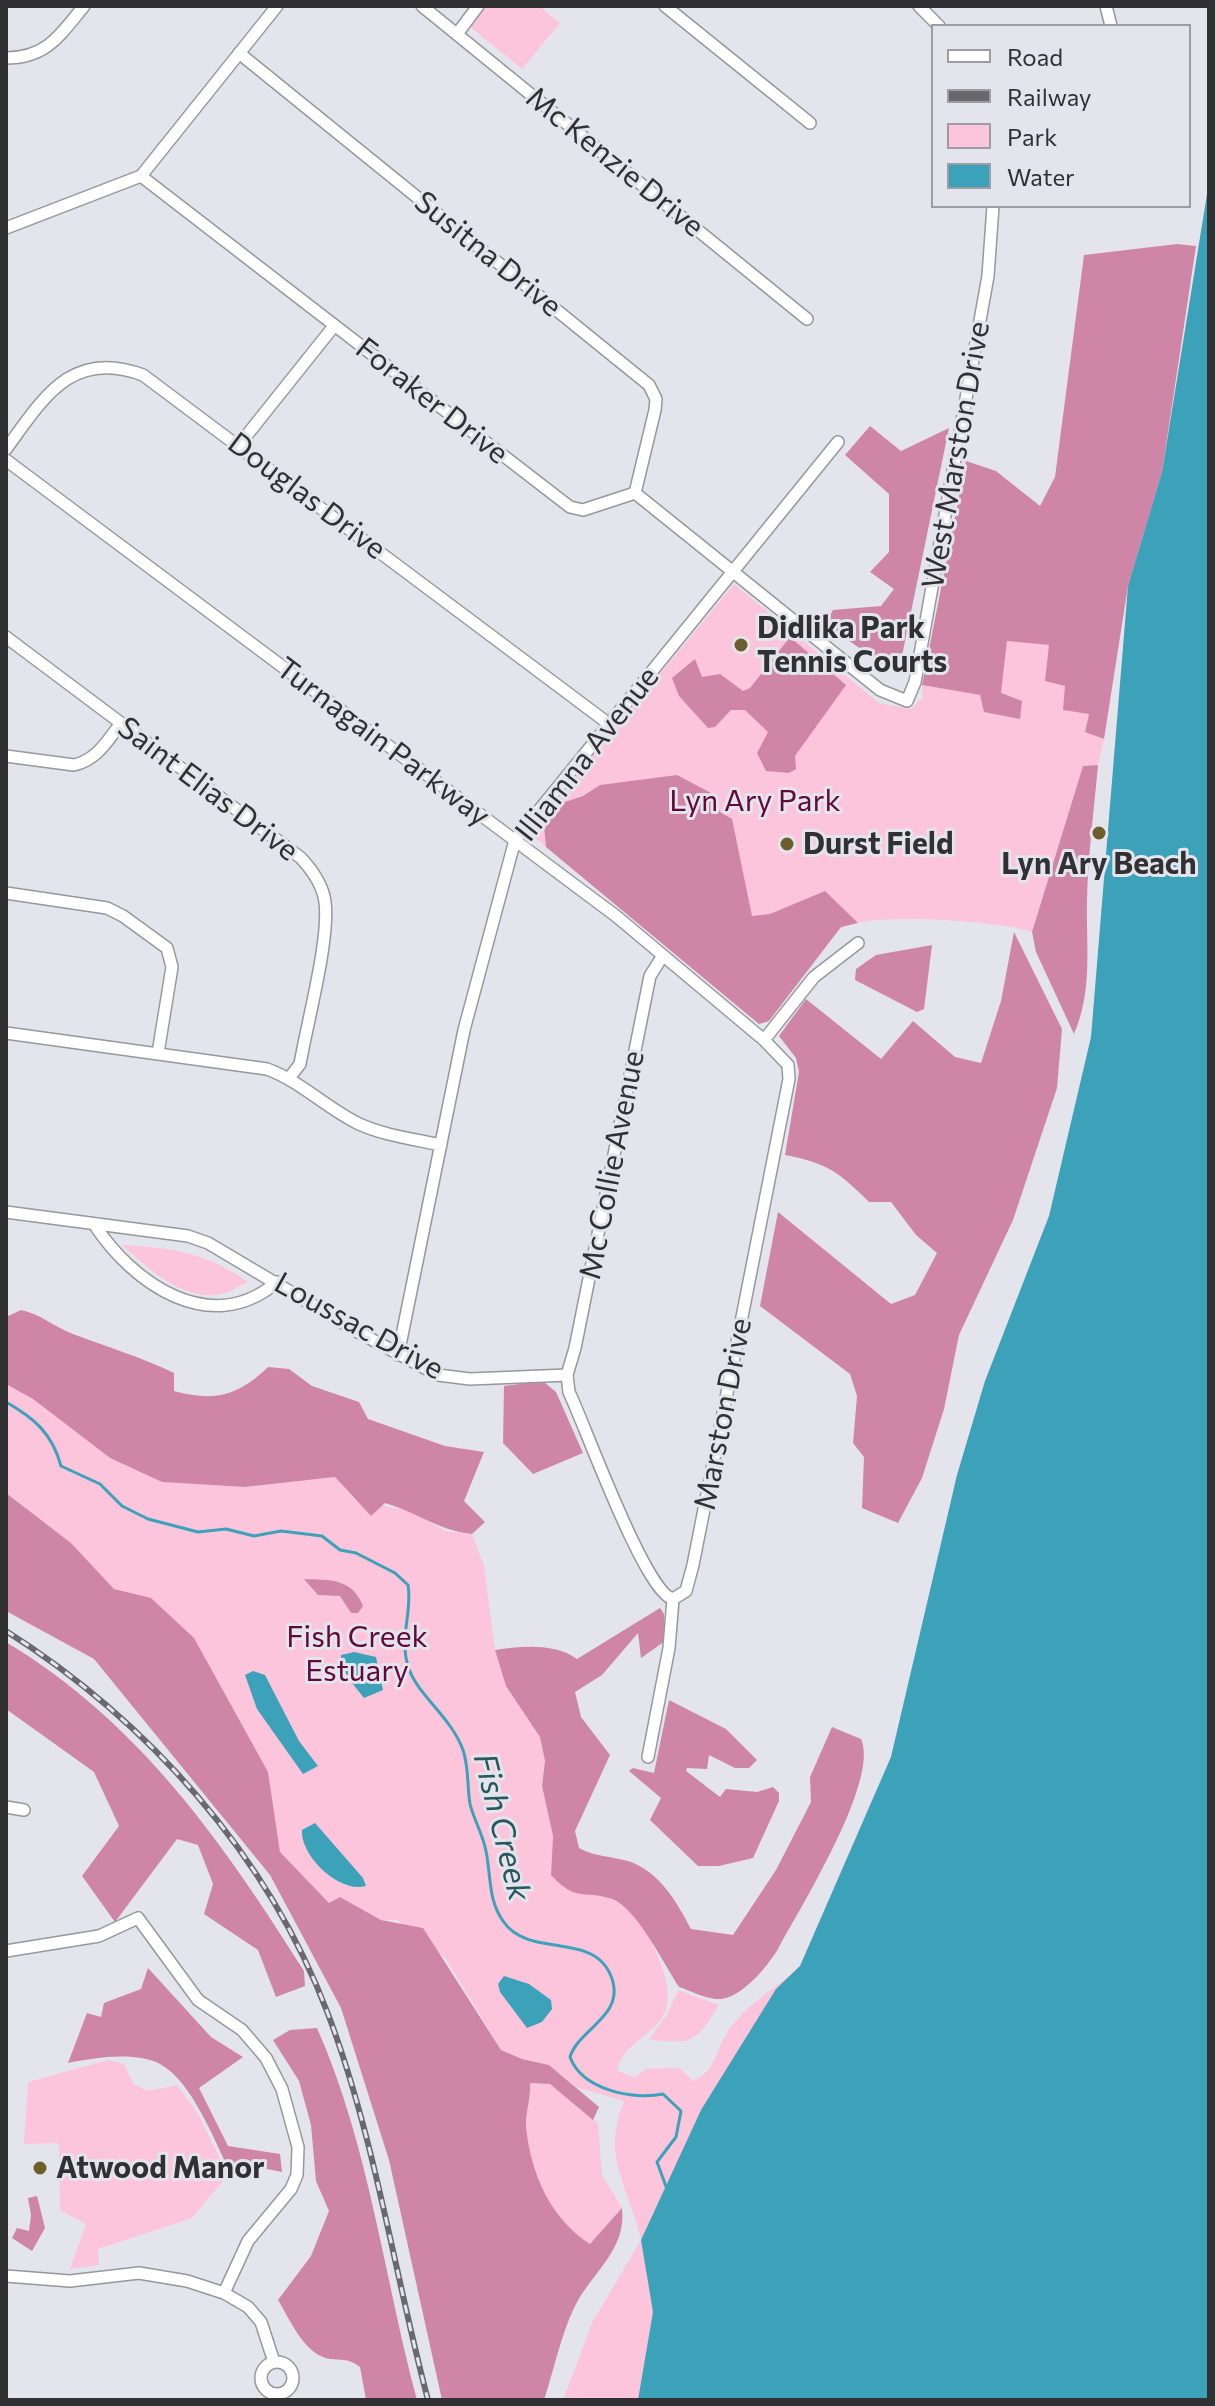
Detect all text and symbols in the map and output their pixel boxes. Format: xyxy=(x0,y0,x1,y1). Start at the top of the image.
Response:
legend xyxy=(931,24,1191,208)
text: Road xyxy=(1007,42,1063,71)
street label: Mc Kenzie Drive xyxy=(519,79,711,245)
text: Railway xyxy=(1007,82,1092,111)
text: Park xyxy=(1007,122,1057,151)
text: Water xyxy=(1007,162,1075,191)
street label: Susitna Drive xyxy=(407,184,569,324)
street label: West Marston Drive xyxy=(915,319,997,591)
street label: Foraker Drive xyxy=(349,330,515,472)
street label: Douglas Drive xyxy=(221,425,393,567)
place label: Didlika Park Tennis Courts xyxy=(757,610,947,680)
marker: Didlika Park Tennis Courts xyxy=(732,636,750,654)
street label: Turnagain Parkway xyxy=(269,650,497,834)
street label: Illiamna Avenue xyxy=(508,659,666,849)
street label: Saint Elias Drive xyxy=(111,709,305,869)
park label: Lyn Ary Park xyxy=(669,783,841,819)
marker: Lyn Ary Beach xyxy=(1090,824,1108,842)
place label: Durst Field xyxy=(803,826,953,862)
marker: Durst Field xyxy=(778,835,796,853)
place label: Lyn Ary Beach xyxy=(1001,846,1197,882)
street label: Mc Collie Avenue xyxy=(572,1048,652,1282)
street label: Loussac Drive xyxy=(268,1265,450,1387)
street label: Marston Drive xyxy=(687,1315,759,1513)
park label: Fish Creek Estuary xyxy=(286,1619,428,1690)
water label: Fish Creek xyxy=(465,1749,539,1905)
place label: Atwood Manor xyxy=(56,2150,265,2186)
marker: Atwood Manor xyxy=(31,2159,49,2177)

